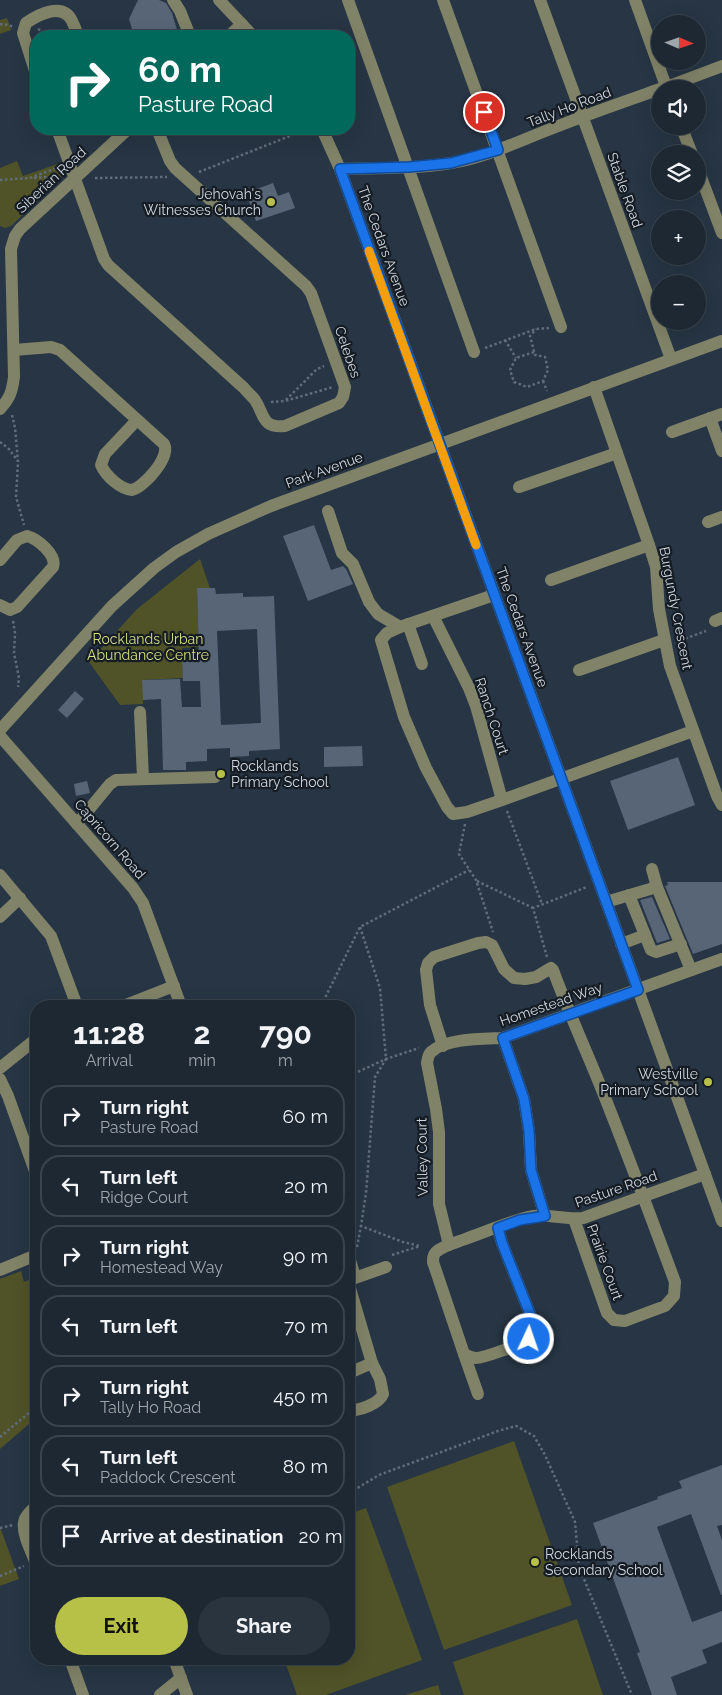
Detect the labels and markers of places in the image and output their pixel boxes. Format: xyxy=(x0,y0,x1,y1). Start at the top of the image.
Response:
pin xyxy=(463,91,505,133)
place label: Jehovah's Witnesses Church xyxy=(144,186,261,218)
marker: Jehovah's Witnesses Church xyxy=(265,196,277,208)
place label: Rocklands Primary School xyxy=(231,758,329,790)
marker: Rocklands Primary School xyxy=(215,768,227,780)
place label: Westville Primary School xyxy=(600,1066,698,1098)
marker: Westville Primary School xyxy=(702,1076,714,1088)
place label: Rocklands Secondary School xyxy=(545,1546,663,1578)
marker: Rocklands Secondary School xyxy=(529,1556,541,1568)

